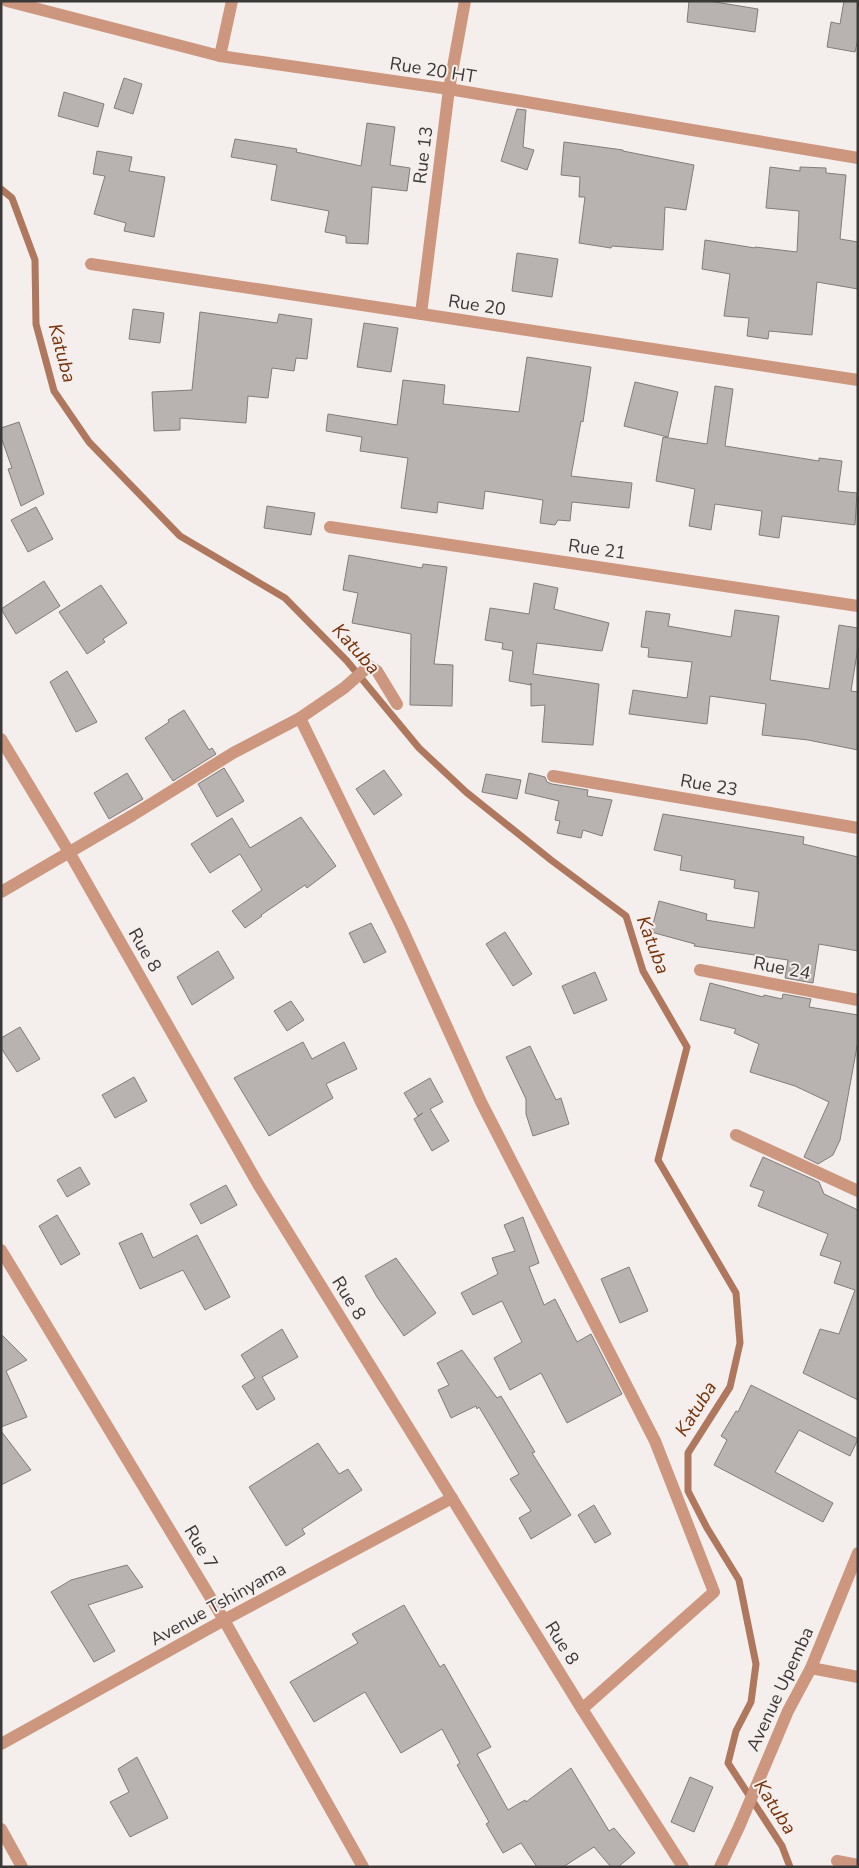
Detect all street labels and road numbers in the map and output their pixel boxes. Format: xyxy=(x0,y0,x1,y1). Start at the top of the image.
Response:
street label: Rue 20 HT xyxy=(388,51,478,89)
street label: Rue 13 xyxy=(408,125,438,185)
street label: Rue 20 xyxy=(447,289,507,321)
street label: Rue 21 xyxy=(567,533,627,565)
street label: Rue 23 xyxy=(678,768,740,802)
street label: Rue 8 xyxy=(123,924,167,976)
street label: Rue 24 xyxy=(751,951,813,985)
street label: Rue 8 xyxy=(326,1272,372,1324)
street label: Rue 7 xyxy=(179,1521,223,1573)
street label: Avenue Tshinyama xyxy=(146,1557,290,1651)
street label: Rue 8 xyxy=(539,1617,585,1669)
street label: Avenue Upemba xyxy=(741,1623,819,1755)

